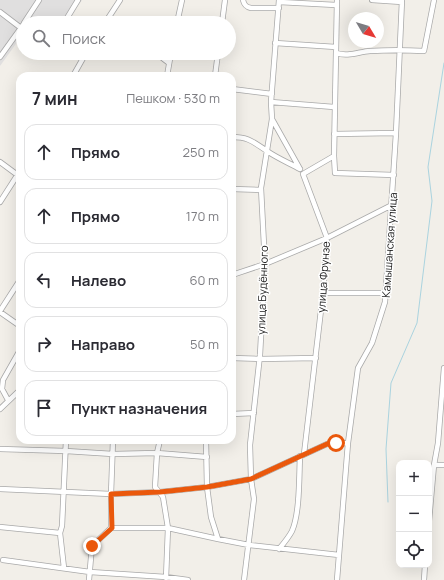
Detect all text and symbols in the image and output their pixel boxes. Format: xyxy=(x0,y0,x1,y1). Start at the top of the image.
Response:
north arrow xyxy=(348,12,384,48)
search box xyxy=(16,16,236,60)
icon: search xyxy=(30,27,52,49)
text: Поиск xyxy=(62,28,106,49)
text: 7 мин xyxy=(32,87,78,110)
text: Пешком · 530 m xyxy=(126,89,220,107)
icon: ahead xyxy=(33,141,55,163)
text: Прямо xyxy=(71,142,120,163)
text: 250 m xyxy=(183,143,219,161)
street label: Камышанская улица xyxy=(378,192,400,298)
icon: ahead xyxy=(33,205,55,227)
text: Прямо xyxy=(71,206,120,227)
text: 170 m xyxy=(186,207,219,225)
street label: улица Фрунзе xyxy=(313,240,333,313)
street label: улица Будённого xyxy=(253,245,271,335)
icon: left xyxy=(33,269,55,291)
text: Налево xyxy=(71,270,126,291)
text: 60 m xyxy=(189,271,219,289)
icon: right xyxy=(33,333,55,355)
text: Направо xyxy=(71,334,135,355)
text: 50 m xyxy=(190,335,219,353)
icon: arrive xyxy=(33,397,55,419)
text: Пункт назначения xyxy=(71,398,207,419)
route start xyxy=(327,434,345,452)
map controls xyxy=(396,460,432,568)
button: + xyxy=(396,460,432,496)
button: − xyxy=(396,496,432,532)
button: locate xyxy=(396,532,432,568)
route end xyxy=(83,537,101,555)

